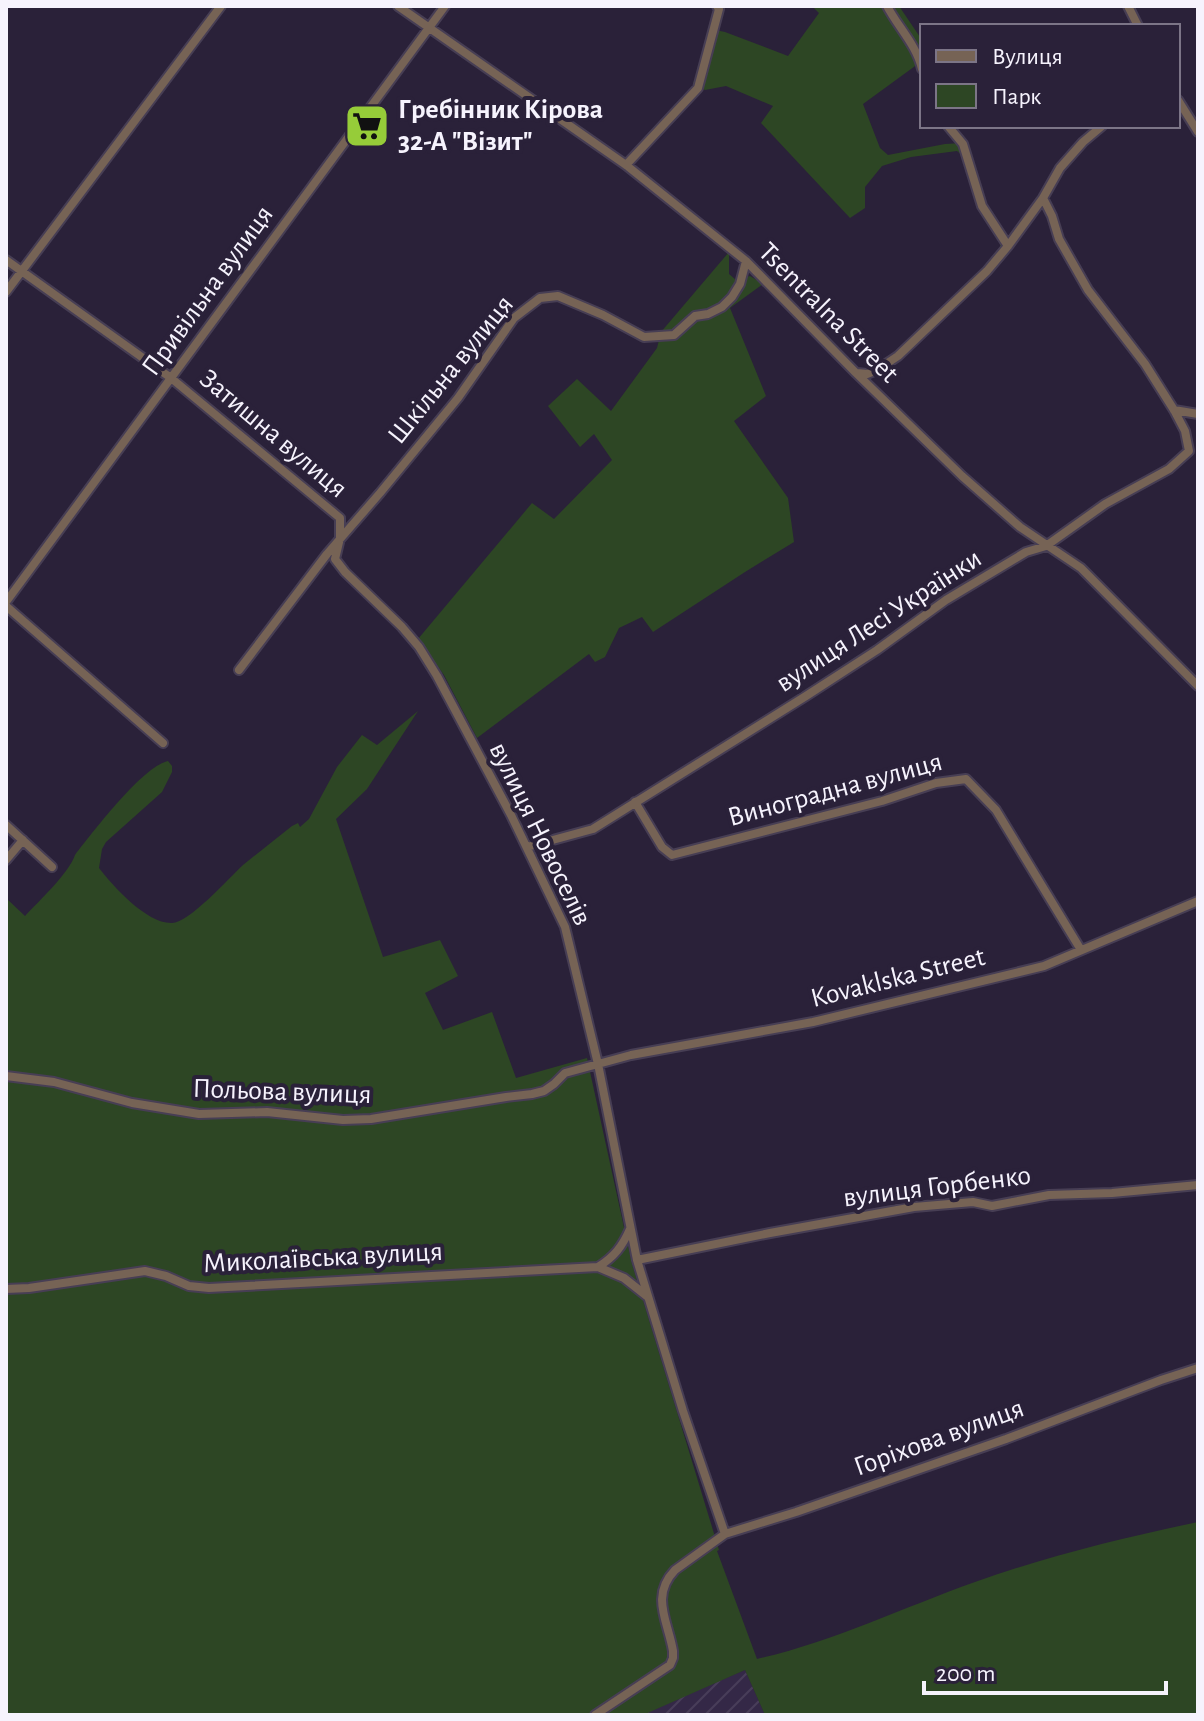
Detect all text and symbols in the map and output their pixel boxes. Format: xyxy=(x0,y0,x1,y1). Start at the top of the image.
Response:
legend xyxy=(920,24,1180,128)
text: Вулиця xyxy=(992,45,1063,69)
text: Парк xyxy=(992,85,1041,109)
place label: Гребінник Кірова 32-А "Візит" xyxy=(398,96,603,156)
supermarket icon: Гребінник Кірова 32-А "Візит" xyxy=(343,102,391,150)
street label: Привільна вулиця xyxy=(137,201,279,381)
street label: Tsentralna Street xyxy=(753,238,903,388)
street label: Шкільна вулиця xyxy=(383,291,519,449)
street label: Затишна вулиця xyxy=(194,364,352,504)
street label: вулиця Лесі Українки xyxy=(771,544,987,698)
street label: вулиця Новоселів xyxy=(484,738,596,930)
street label: Виноградна вулиця xyxy=(725,748,945,832)
street label: Kovaklska Street xyxy=(808,943,988,1013)
street label: Польова вулиця xyxy=(192,1075,372,1109)
street label: вулиця Горбенко xyxy=(842,1162,1032,1212)
street label: Миколаївська вулиця xyxy=(202,1238,444,1278)
street label: Горіхова вулиця xyxy=(850,1394,1028,1482)
scale bar xyxy=(924,1645,1166,1695)
text: 200 m xyxy=(936,1662,995,1686)

